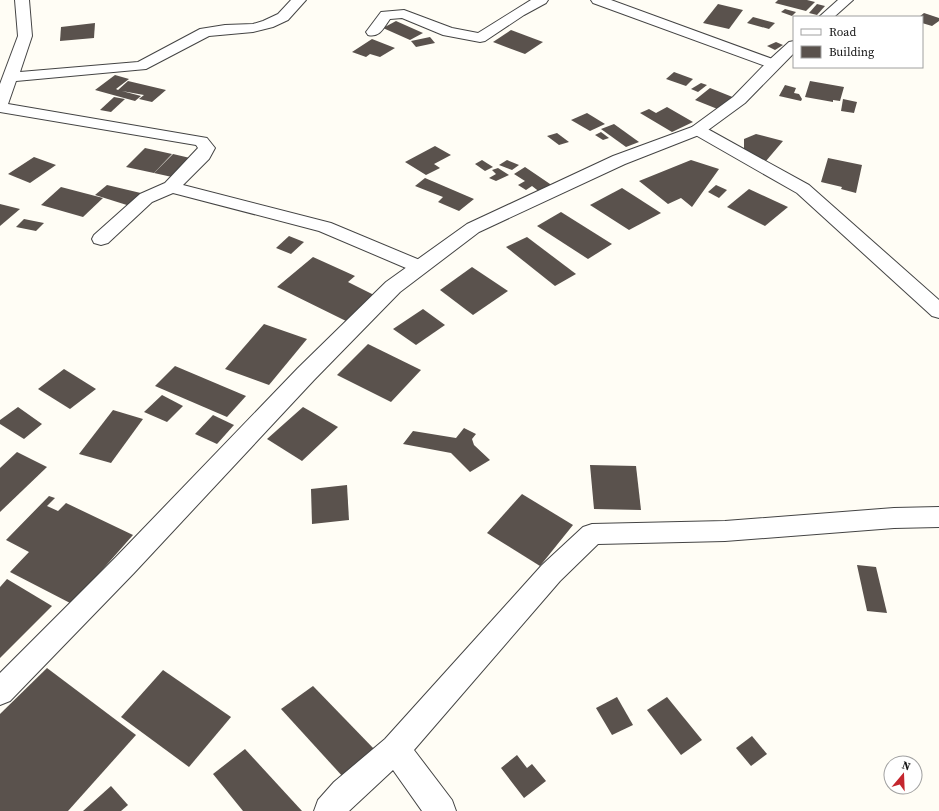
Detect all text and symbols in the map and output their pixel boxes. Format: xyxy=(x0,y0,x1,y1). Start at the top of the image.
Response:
legend xyxy=(793,16,923,68)
text: Road xyxy=(829,24,856,40)
text: Building xyxy=(829,44,874,60)
north arrow xyxy=(883,755,923,795)
text: N xyxy=(900,758,912,774)

